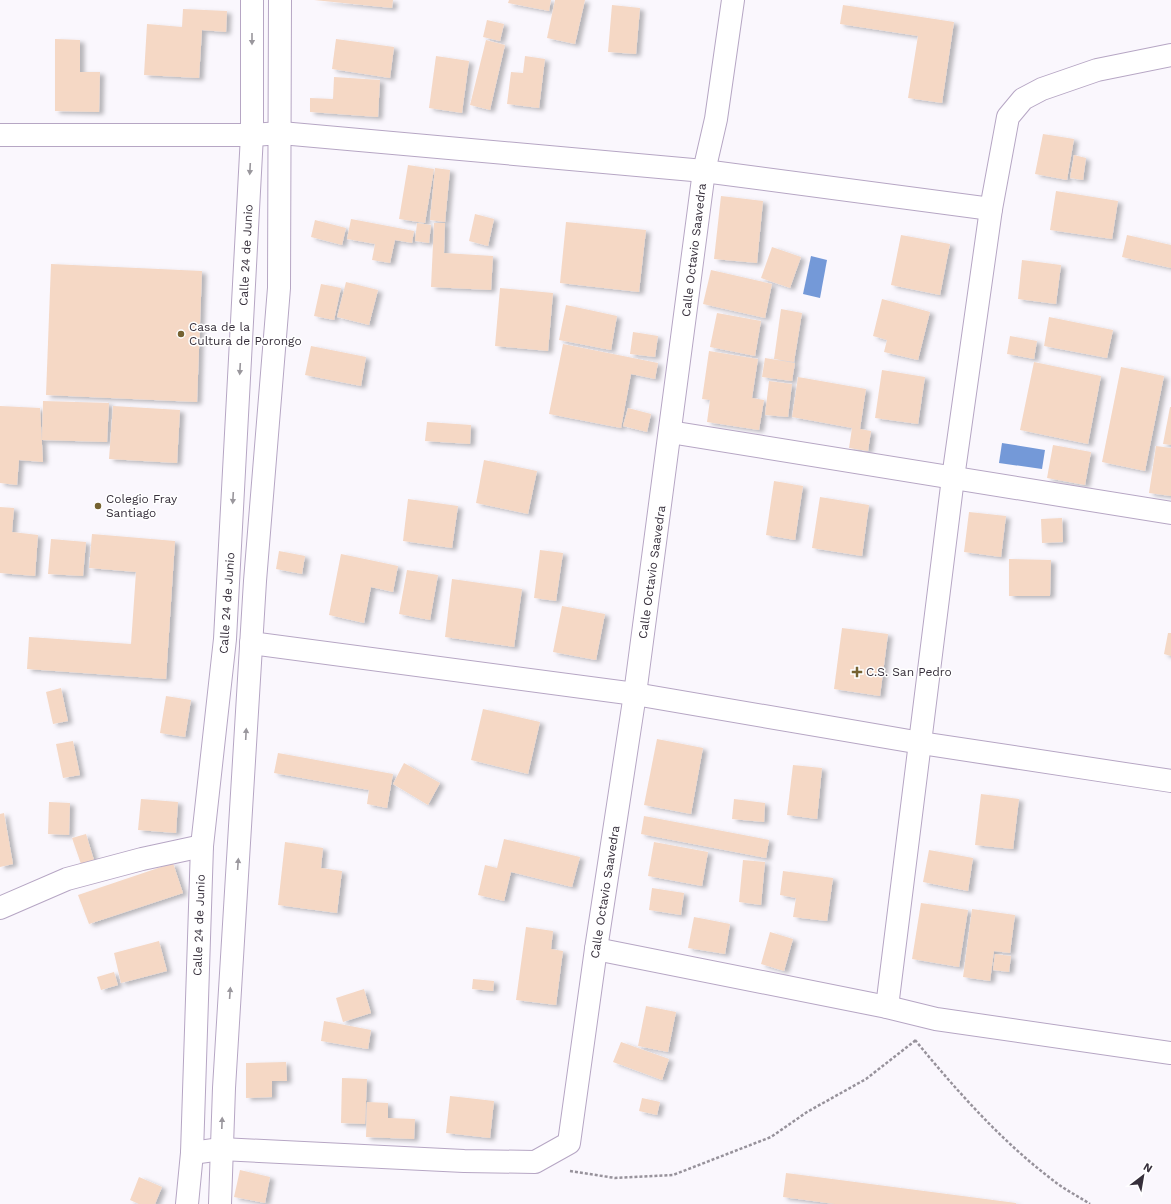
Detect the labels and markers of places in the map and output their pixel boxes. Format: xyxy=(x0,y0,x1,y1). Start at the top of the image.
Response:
place label: Casa de la Cultura de Porongo xyxy=(189,320,302,348)
marker: Casa de la Cultura de Porongo xyxy=(176,329,186,339)
place label: Colegio Fray Santiago xyxy=(106,492,178,520)
marker: Colegio Fray Santiago xyxy=(93,501,103,511)
place label: C.S. San Pedro xyxy=(866,665,952,679)
marker: C.S. San Pedro xyxy=(851,666,863,678)

